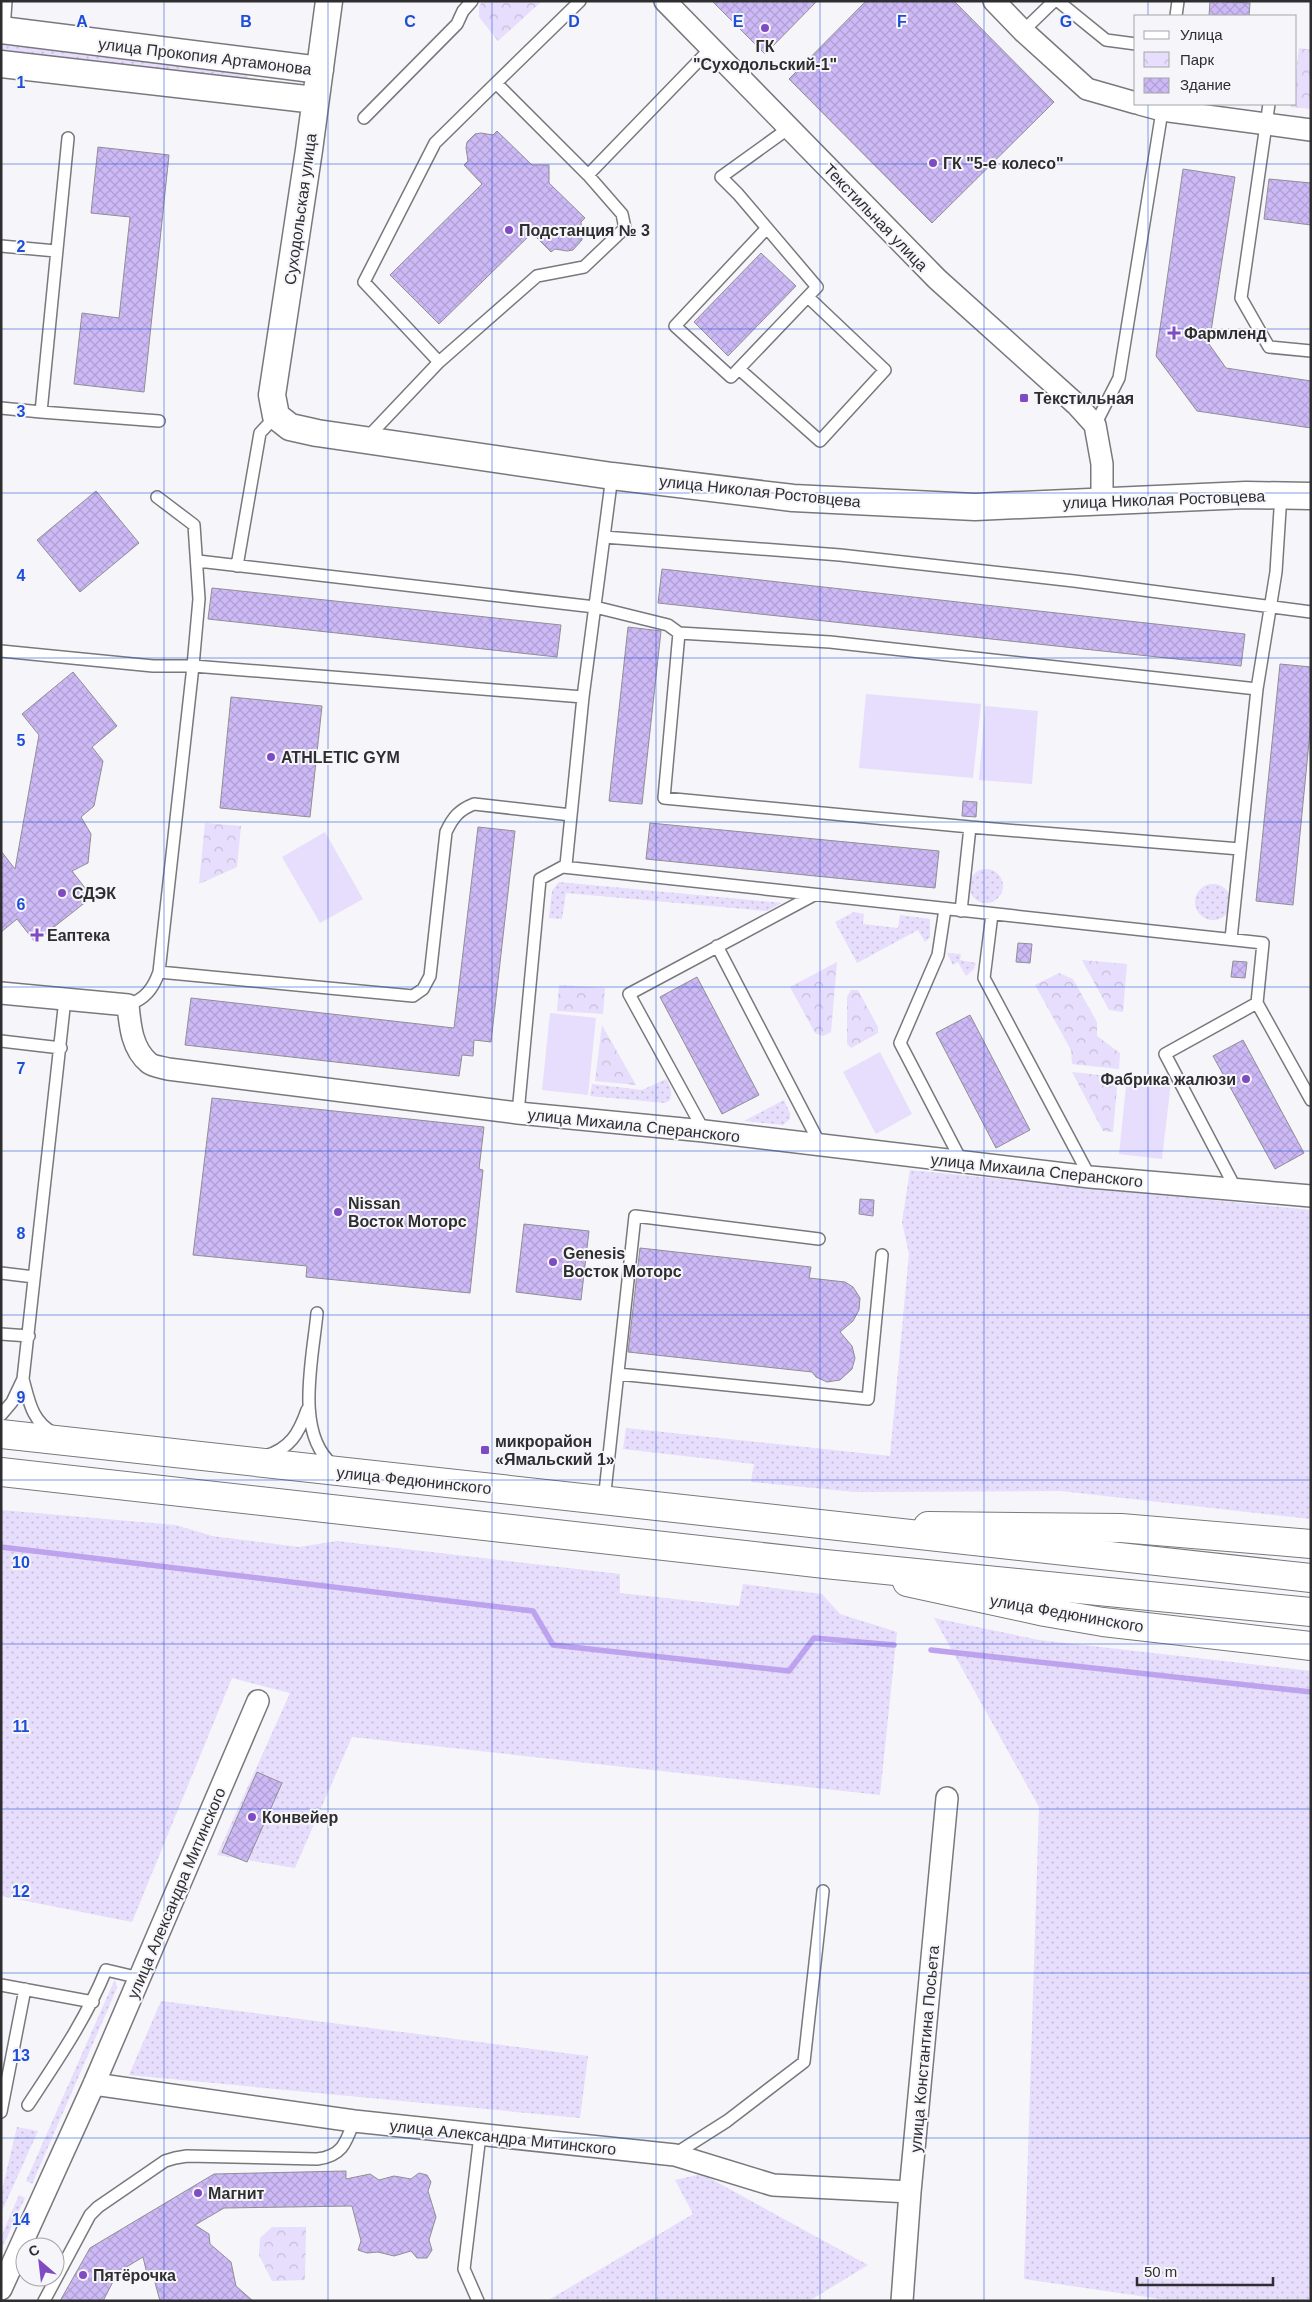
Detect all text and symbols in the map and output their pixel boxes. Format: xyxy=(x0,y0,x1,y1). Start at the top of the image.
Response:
text: A xyxy=(76,13,88,30)
text: B xyxy=(240,13,252,30)
text: C xyxy=(404,13,416,30)
text: D xyxy=(568,13,580,30)
text: E xyxy=(733,13,744,30)
text: F xyxy=(897,13,907,30)
text: G xyxy=(1060,13,1072,30)
legend xyxy=(1134,15,1297,105)
marker: ГК "Суходольский-1" xyxy=(759,22,771,34)
text: Улица xyxy=(1180,26,1223,43)
street label: улица Прокопия Артамонова xyxy=(97,35,313,78)
place label: ГК "Суходольский-1" xyxy=(693,38,837,73)
text: Парк xyxy=(1180,51,1214,68)
text: 1 xyxy=(17,74,26,91)
text: Здание xyxy=(1180,76,1231,93)
street label: Суходольская улица xyxy=(281,132,320,286)
place label: ГК "5-е колесо" xyxy=(943,155,1064,172)
marker: ГК "5-е колесо" xyxy=(927,157,939,169)
street label: Текстильная улица xyxy=(820,160,931,274)
place label: Подстанция № 3 xyxy=(519,222,650,239)
marker: Подстанция № 3 xyxy=(503,224,515,236)
text: 2 xyxy=(17,238,26,255)
place label: Фармленд xyxy=(1184,325,1267,342)
marker: Фармленд xyxy=(1168,327,1180,339)
place label: Текстильная xyxy=(1034,390,1134,407)
marker: Текстильная xyxy=(1018,392,1030,404)
text: 3 xyxy=(17,403,26,420)
street label: улица Николая Ростовцева xyxy=(658,472,862,511)
street label: улица Николая Ростовцева xyxy=(1063,487,1266,512)
text: 4 xyxy=(17,567,26,584)
text: 5 xyxy=(17,732,26,749)
place label: ATHLETIC GYM xyxy=(281,749,400,766)
marker: ATHLETIC GYM xyxy=(265,751,277,763)
place label: СДЭК xyxy=(72,885,116,902)
marker: СДЭК xyxy=(56,887,68,899)
text: 6 xyxy=(17,896,26,913)
place label: Еаптека xyxy=(47,927,110,944)
marker: Еаптека xyxy=(31,929,43,941)
text: 7 xyxy=(17,1060,26,1077)
place label: Фабрика жалюзи xyxy=(1101,1071,1236,1088)
marker: Фабрика жалюзи xyxy=(1240,1073,1252,1085)
street label: улица Михаила Сперанского xyxy=(527,1106,741,1145)
street label: улица Михаила Сперанского xyxy=(930,1151,1144,1190)
place label: Nissan Восток Моторс xyxy=(348,1195,467,1230)
marker: Nissan Восток Моторс xyxy=(332,1206,344,1218)
text: 8 xyxy=(17,1225,26,1242)
place label: Genesis Восток Моторс xyxy=(563,1245,682,1280)
marker: Genesis Восток Моторс xyxy=(547,1256,559,1268)
text: 9 xyxy=(17,1389,26,1406)
place label: микрорайон «Ямальский 1» xyxy=(495,1433,615,1468)
marker: микрорайон «Ямальский 1» xyxy=(479,1444,491,1456)
street label: улица Федюнинского xyxy=(336,1464,492,1497)
text: 10 xyxy=(12,1554,30,1571)
street label: улица Федюнинского xyxy=(989,1592,1145,1635)
text: 11 xyxy=(13,1718,30,1735)
street label: улица Александра Митинского xyxy=(124,1785,229,2001)
place label: Конвейер xyxy=(262,1809,338,1826)
marker: Конвейер xyxy=(246,1811,258,1823)
text: 12 xyxy=(12,1883,30,1900)
street label: улица Константина Посьета xyxy=(907,1945,942,2153)
text: 13 xyxy=(12,2047,30,2064)
street label: улица Александра Митинского xyxy=(389,2117,617,2158)
place label: Магнит xyxy=(208,2185,265,2202)
marker: Магнит xyxy=(192,2187,204,2199)
text: 14 xyxy=(12,2211,30,2228)
north arrow xyxy=(15,2237,65,2287)
text: С xyxy=(26,2241,42,2260)
scale bar xyxy=(1137,2254,1273,2286)
text: 50 m xyxy=(1144,2263,1177,2280)
place label: Пятёрочка xyxy=(93,2267,176,2284)
marker: Пятёрочка xyxy=(77,2269,89,2281)

